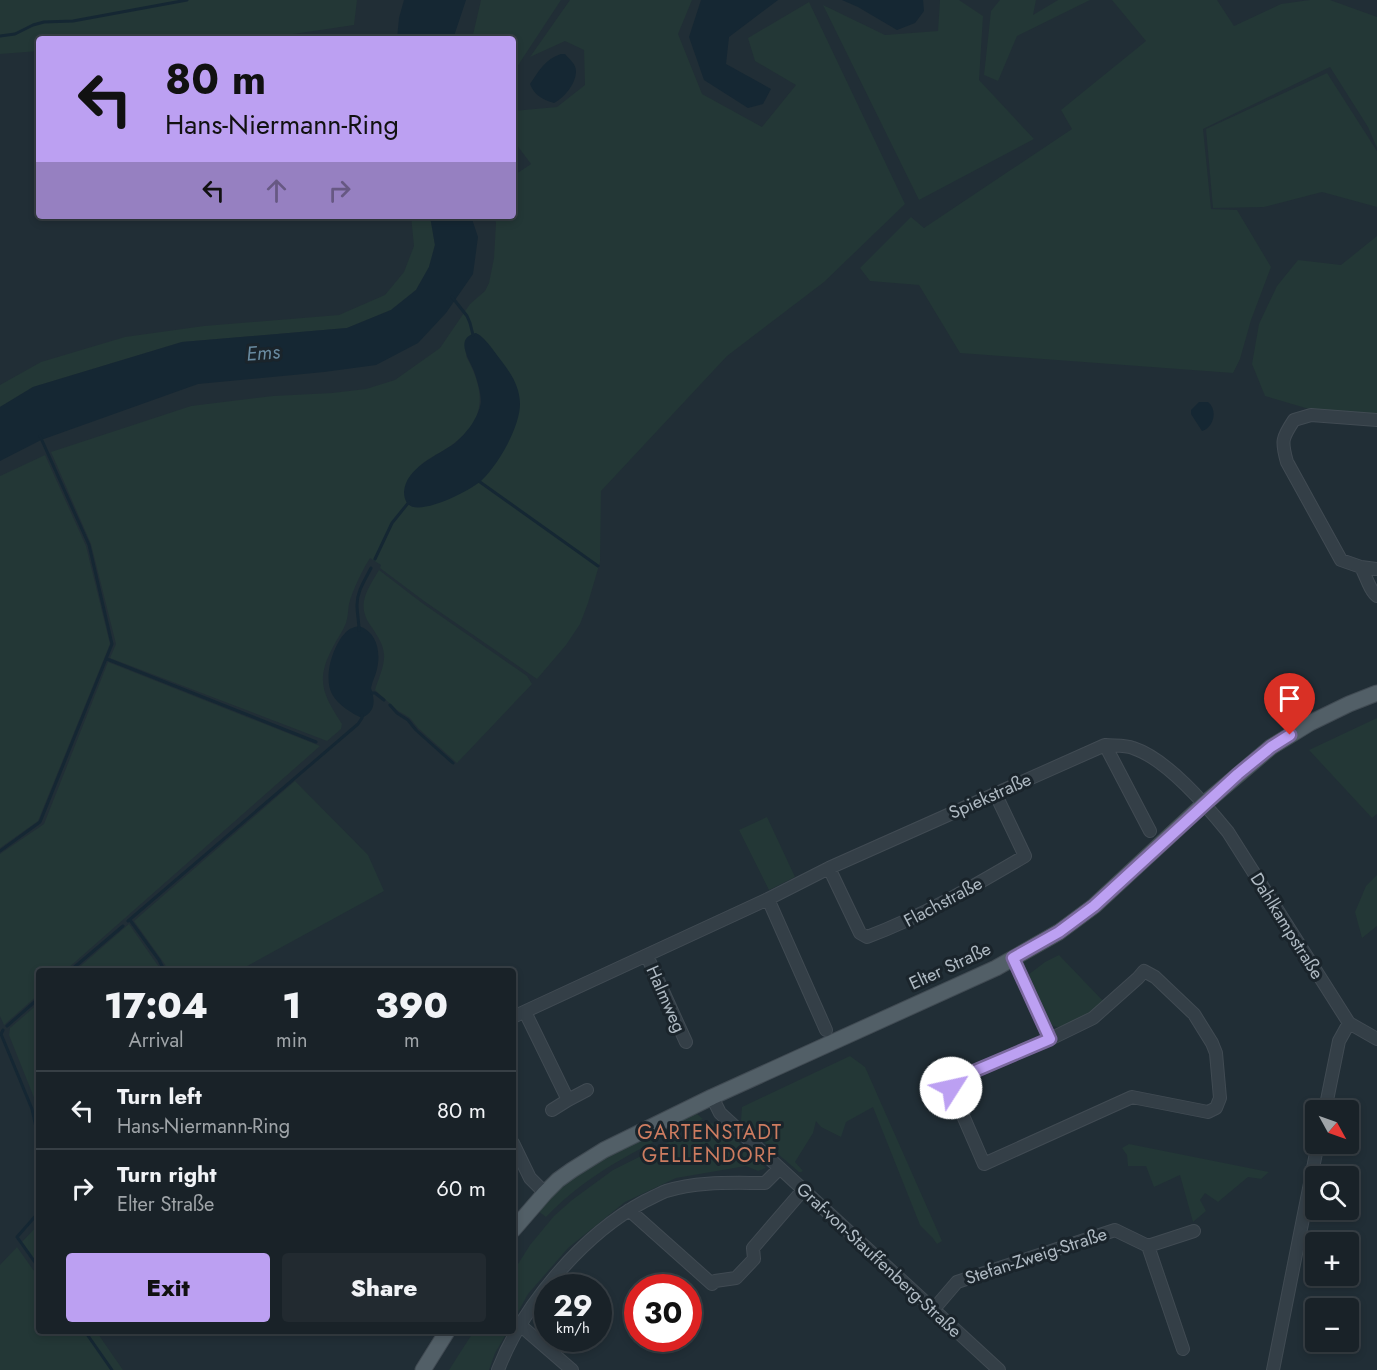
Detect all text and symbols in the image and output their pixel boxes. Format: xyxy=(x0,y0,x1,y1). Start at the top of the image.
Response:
text: 80 m xyxy=(165,49,266,110)
icon: left xyxy=(66,60,144,138)
text: Hans-Niermann-Ring xyxy=(165,105,399,144)
icon: left xyxy=(197,174,230,207)
icon: ahead xyxy=(260,174,293,207)
icon: right xyxy=(323,174,356,207)
water label: Ems xyxy=(245,337,281,369)
pin xyxy=(1264,673,1315,735)
icon: arrive xyxy=(1273,682,1306,715)
street label: Spiekstraße xyxy=(945,766,1035,826)
street label: Dahlkampstraße xyxy=(1244,868,1330,984)
street label: Flachstraße xyxy=(899,870,987,934)
street label: Elter Straße xyxy=(905,936,995,996)
street label: Halmweg xyxy=(640,961,692,1037)
text: 17:04 xyxy=(104,979,208,1031)
text: 1 xyxy=(282,979,301,1031)
text: 390 xyxy=(375,979,448,1031)
text: Arrival xyxy=(128,1026,184,1055)
text: min xyxy=(276,1026,307,1055)
text: m xyxy=(404,1026,420,1055)
position arrow xyxy=(919,1056,983,1120)
text: Turn left xyxy=(117,1080,202,1112)
icon: left xyxy=(66,1094,99,1127)
text: 80 m xyxy=(437,1094,486,1126)
north arrow xyxy=(1305,1100,1359,1154)
map controls xyxy=(1305,1100,1359,1352)
text: Hans-Niermann-Ring xyxy=(117,1112,290,1141)
district label: GARTENSTADT GELLENDORF xyxy=(637,1118,783,1170)
text: Turn right xyxy=(117,1158,217,1190)
button: search xyxy=(1305,1166,1359,1220)
icon: right xyxy=(66,1172,99,1205)
text: 60 m xyxy=(436,1172,486,1204)
street label: Graf-von-Stauffenberg-Straße xyxy=(791,1176,967,1344)
text: Elter Straße xyxy=(117,1190,214,1219)
street label: Stefan-Zweig-Straße xyxy=(962,1221,1110,1291)
button: + xyxy=(1305,1232,1359,1286)
button: Exit xyxy=(66,1253,270,1322)
button: Share xyxy=(282,1253,486,1322)
speed limit sign: 30 xyxy=(624,1274,702,1352)
text: 29 xyxy=(553,1284,593,1327)
button: − xyxy=(1305,1298,1359,1352)
text: km/h xyxy=(556,1317,590,1339)

